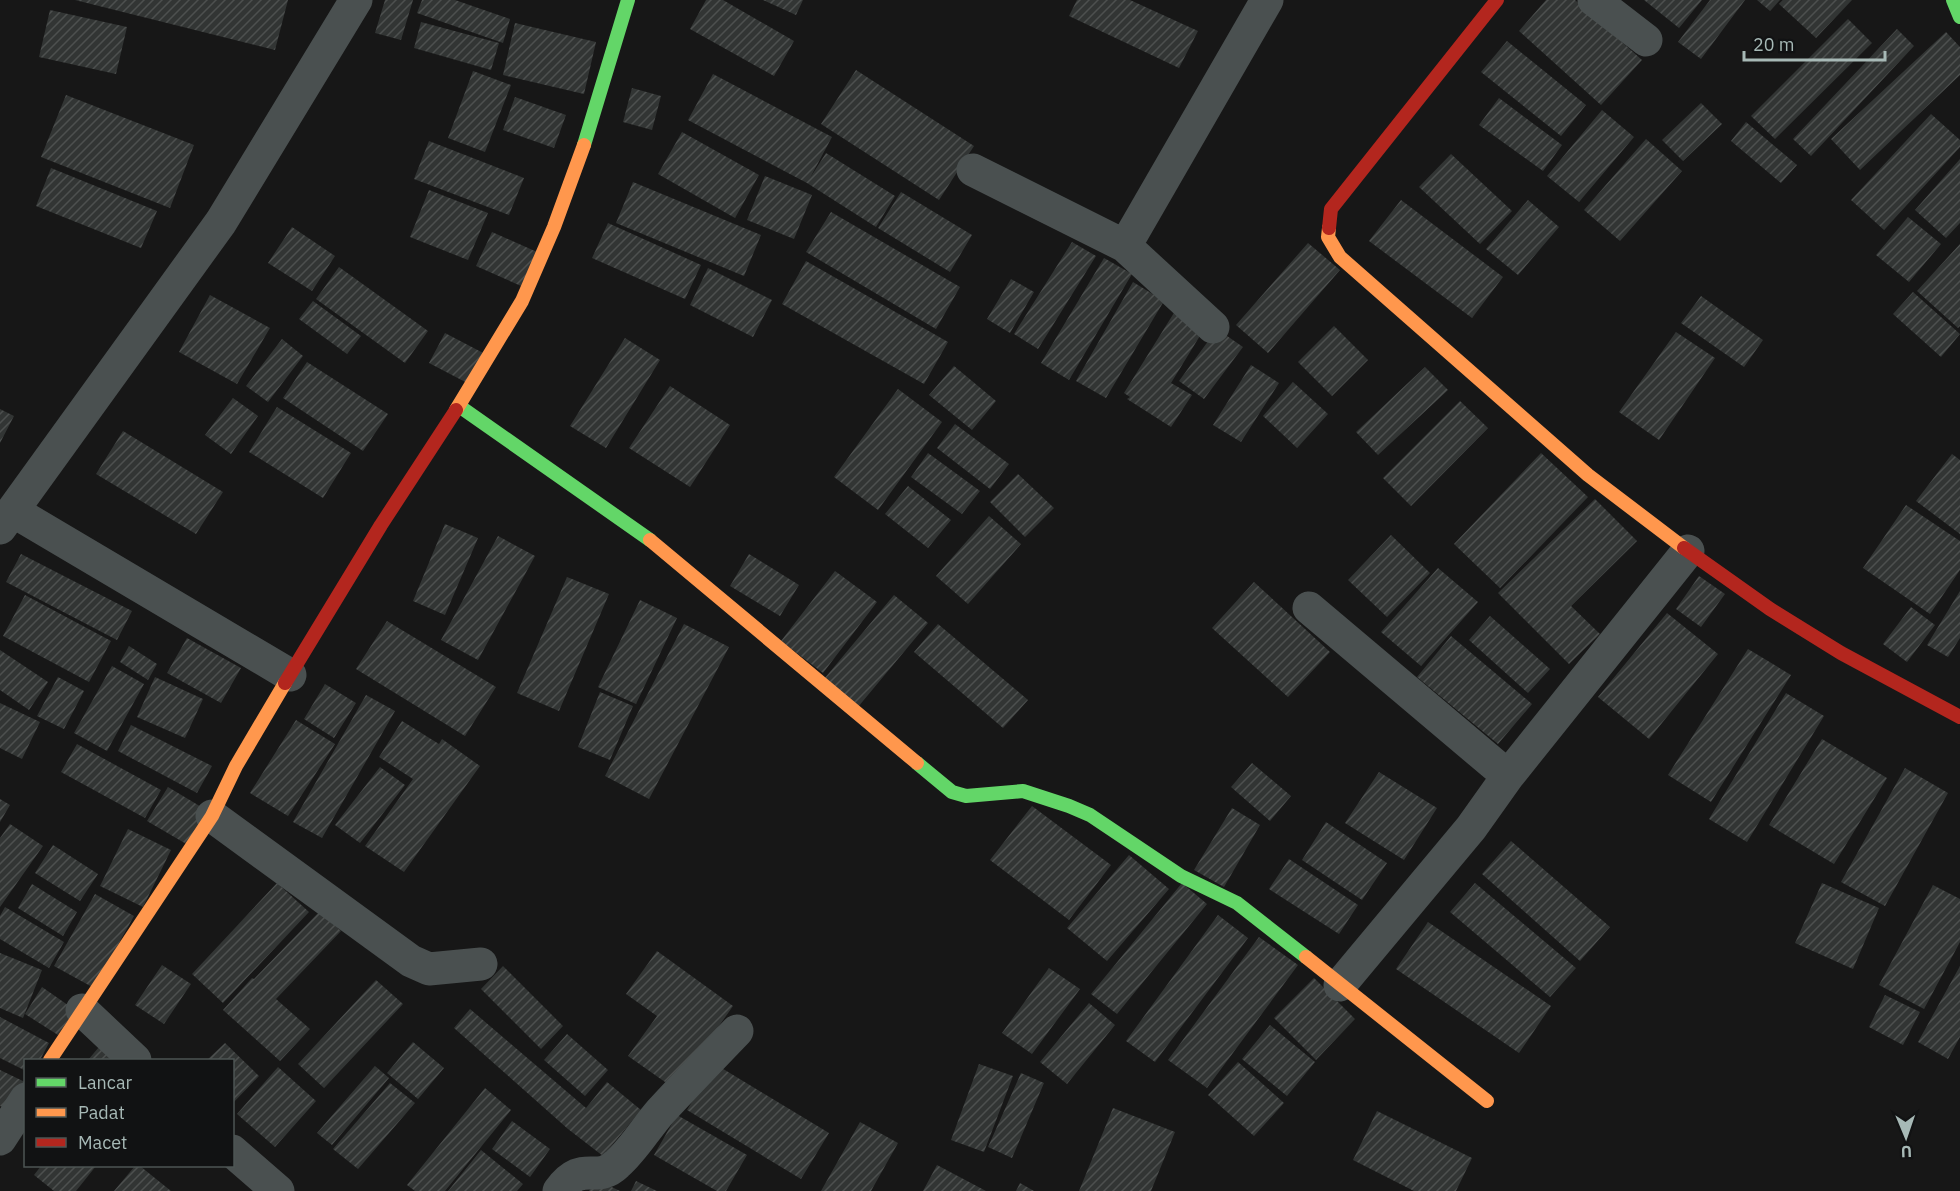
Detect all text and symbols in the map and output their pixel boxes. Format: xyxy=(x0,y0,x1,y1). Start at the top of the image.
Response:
scale bar xyxy=(1744,24,1885,62)
text: 20 m xyxy=(1753,33,1795,56)
legend xyxy=(24,1059,234,1167)
text: Lancar xyxy=(78,1071,133,1094)
text: Padat xyxy=(78,1101,125,1124)
north arrow xyxy=(1876,1107,1936,1167)
text: Macet xyxy=(78,1131,127,1154)
text: U xyxy=(1901,1142,1912,1162)

